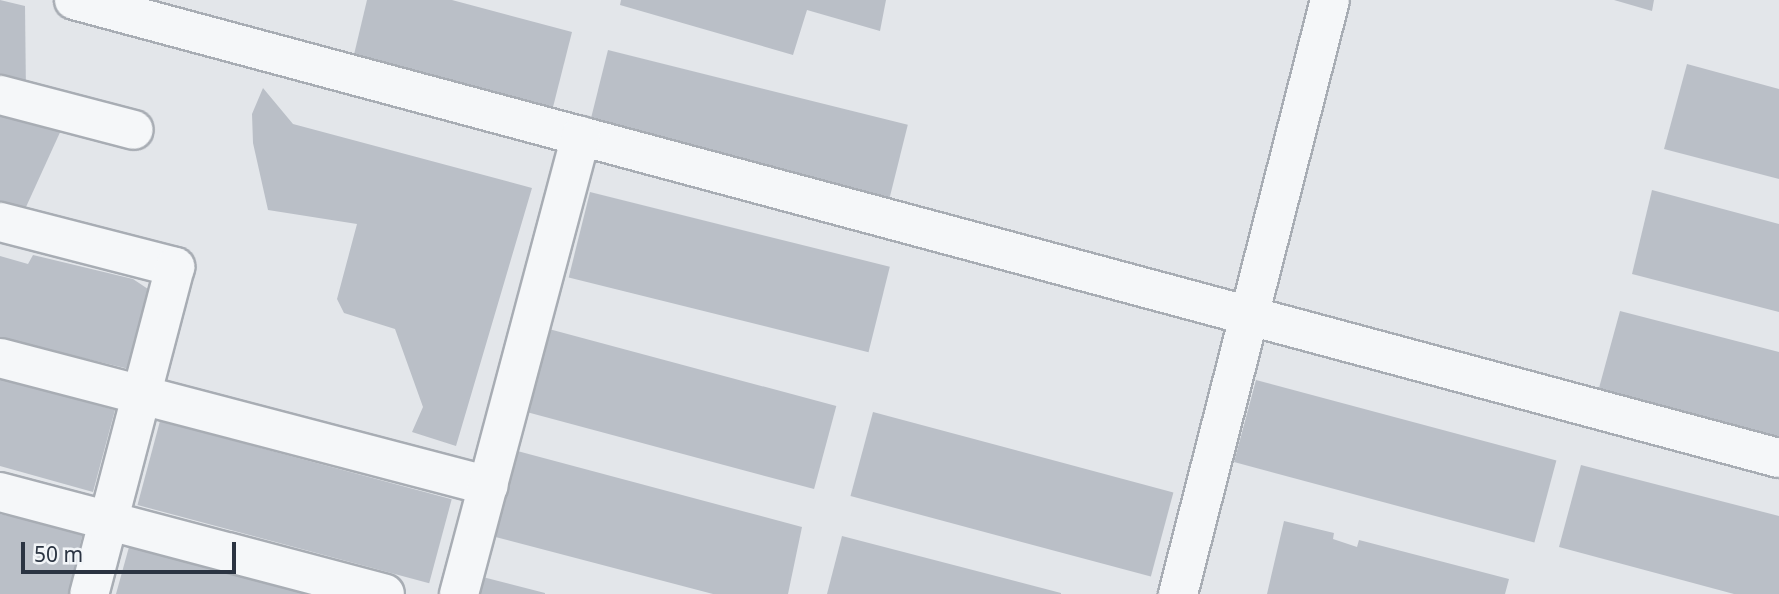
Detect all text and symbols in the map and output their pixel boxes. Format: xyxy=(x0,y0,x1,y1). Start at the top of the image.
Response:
scale bar xyxy=(24,528,240,572)
text: 50 m xyxy=(34,540,83,568)

